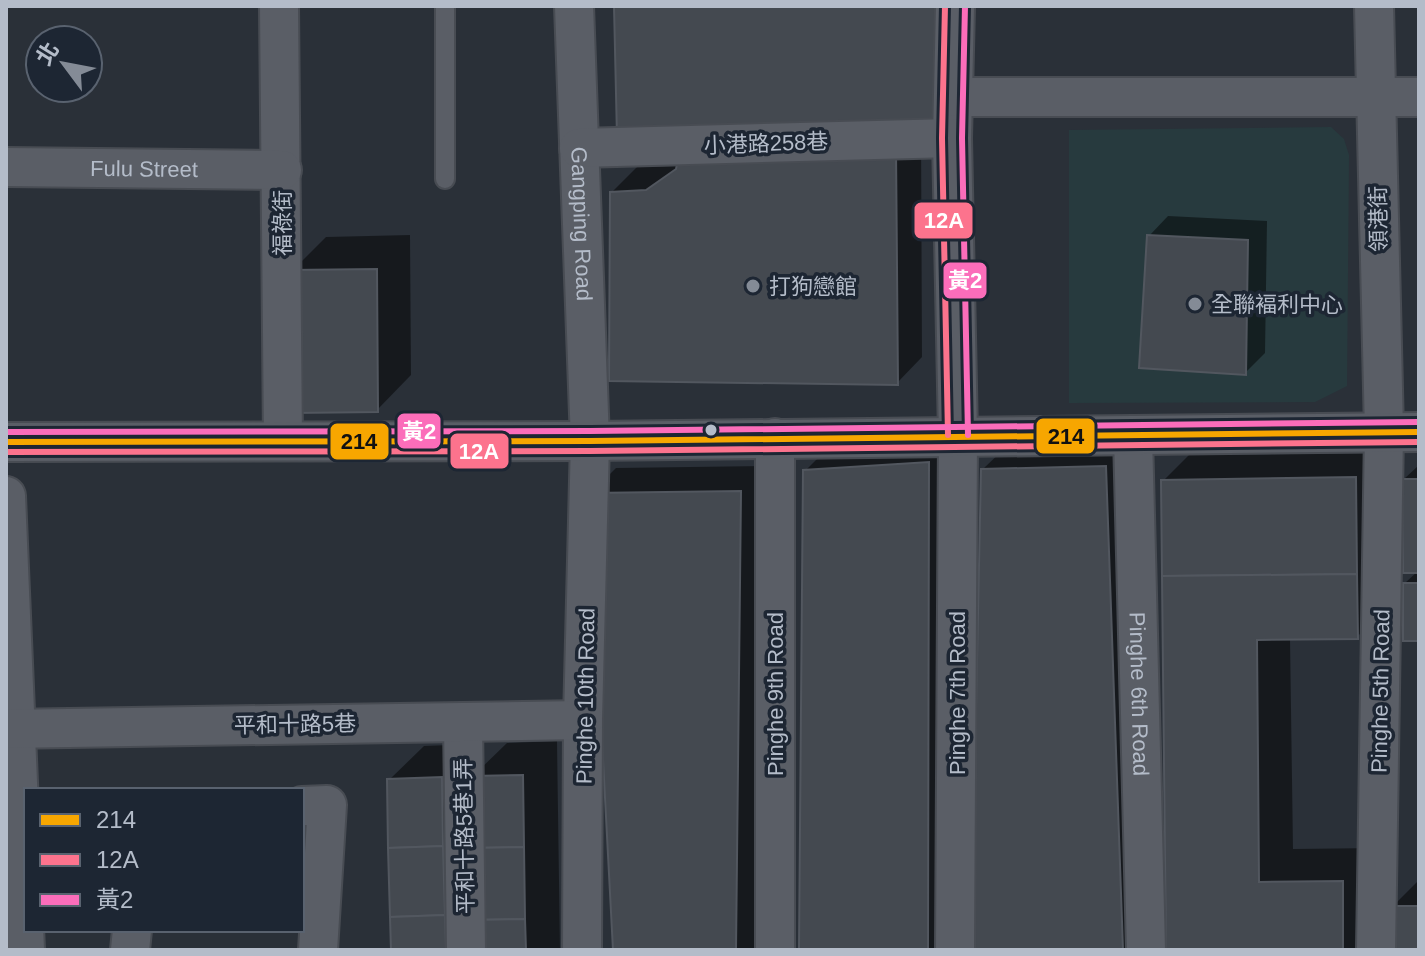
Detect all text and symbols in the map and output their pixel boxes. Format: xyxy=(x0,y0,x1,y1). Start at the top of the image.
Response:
north arrow xyxy=(24,24,104,104)
text: 北 xyxy=(31,38,64,70)
street label: 小港路258巷 xyxy=(703,129,829,158)
street label: Gangping Road xyxy=(566,146,597,301)
street label: Fulu Street xyxy=(90,156,198,182)
street label: 領港街 xyxy=(1365,186,1392,252)
street label: 福祿街 xyxy=(270,190,295,256)
line badge: 12A xyxy=(913,201,974,240)
text: 12A xyxy=(924,208,964,233)
line badge: 黃2 xyxy=(942,261,988,300)
text: 黃2 xyxy=(948,268,982,293)
place label: 打狗戀館 xyxy=(769,274,857,299)
marker: 打狗戀館 xyxy=(744,277,762,295)
place label: 全聯褔利中心 xyxy=(1211,292,1343,317)
marker: 全聯褔利中心 xyxy=(1186,295,1204,313)
line badge: 黃2 xyxy=(396,412,442,450)
line badge: 214 xyxy=(1035,417,1096,455)
text: 黃2 xyxy=(402,419,436,444)
line badge: 214 xyxy=(329,422,390,461)
unlabelled marker xyxy=(703,422,719,438)
text: 214 xyxy=(1048,424,1085,449)
text: 214 xyxy=(341,429,378,454)
line badge: 12A xyxy=(449,432,510,470)
text: 12A xyxy=(459,439,499,464)
street label: Pinghe 10th Road xyxy=(571,608,600,784)
street label: Pinghe 5th Road xyxy=(1367,609,1394,773)
street label: Pinghe 7th Road xyxy=(945,611,970,775)
street label: Pinghe 9th Road xyxy=(763,612,788,776)
street label: Pinghe 6th Road xyxy=(1124,612,1154,776)
street label: 平和十路5巷 xyxy=(234,711,356,738)
street label: 平和十路5巷1弄 xyxy=(451,758,478,914)
legend xyxy=(24,788,304,932)
text: 214 xyxy=(96,806,136,833)
text: 12A xyxy=(96,846,139,873)
text: 黃2 xyxy=(96,886,133,913)

